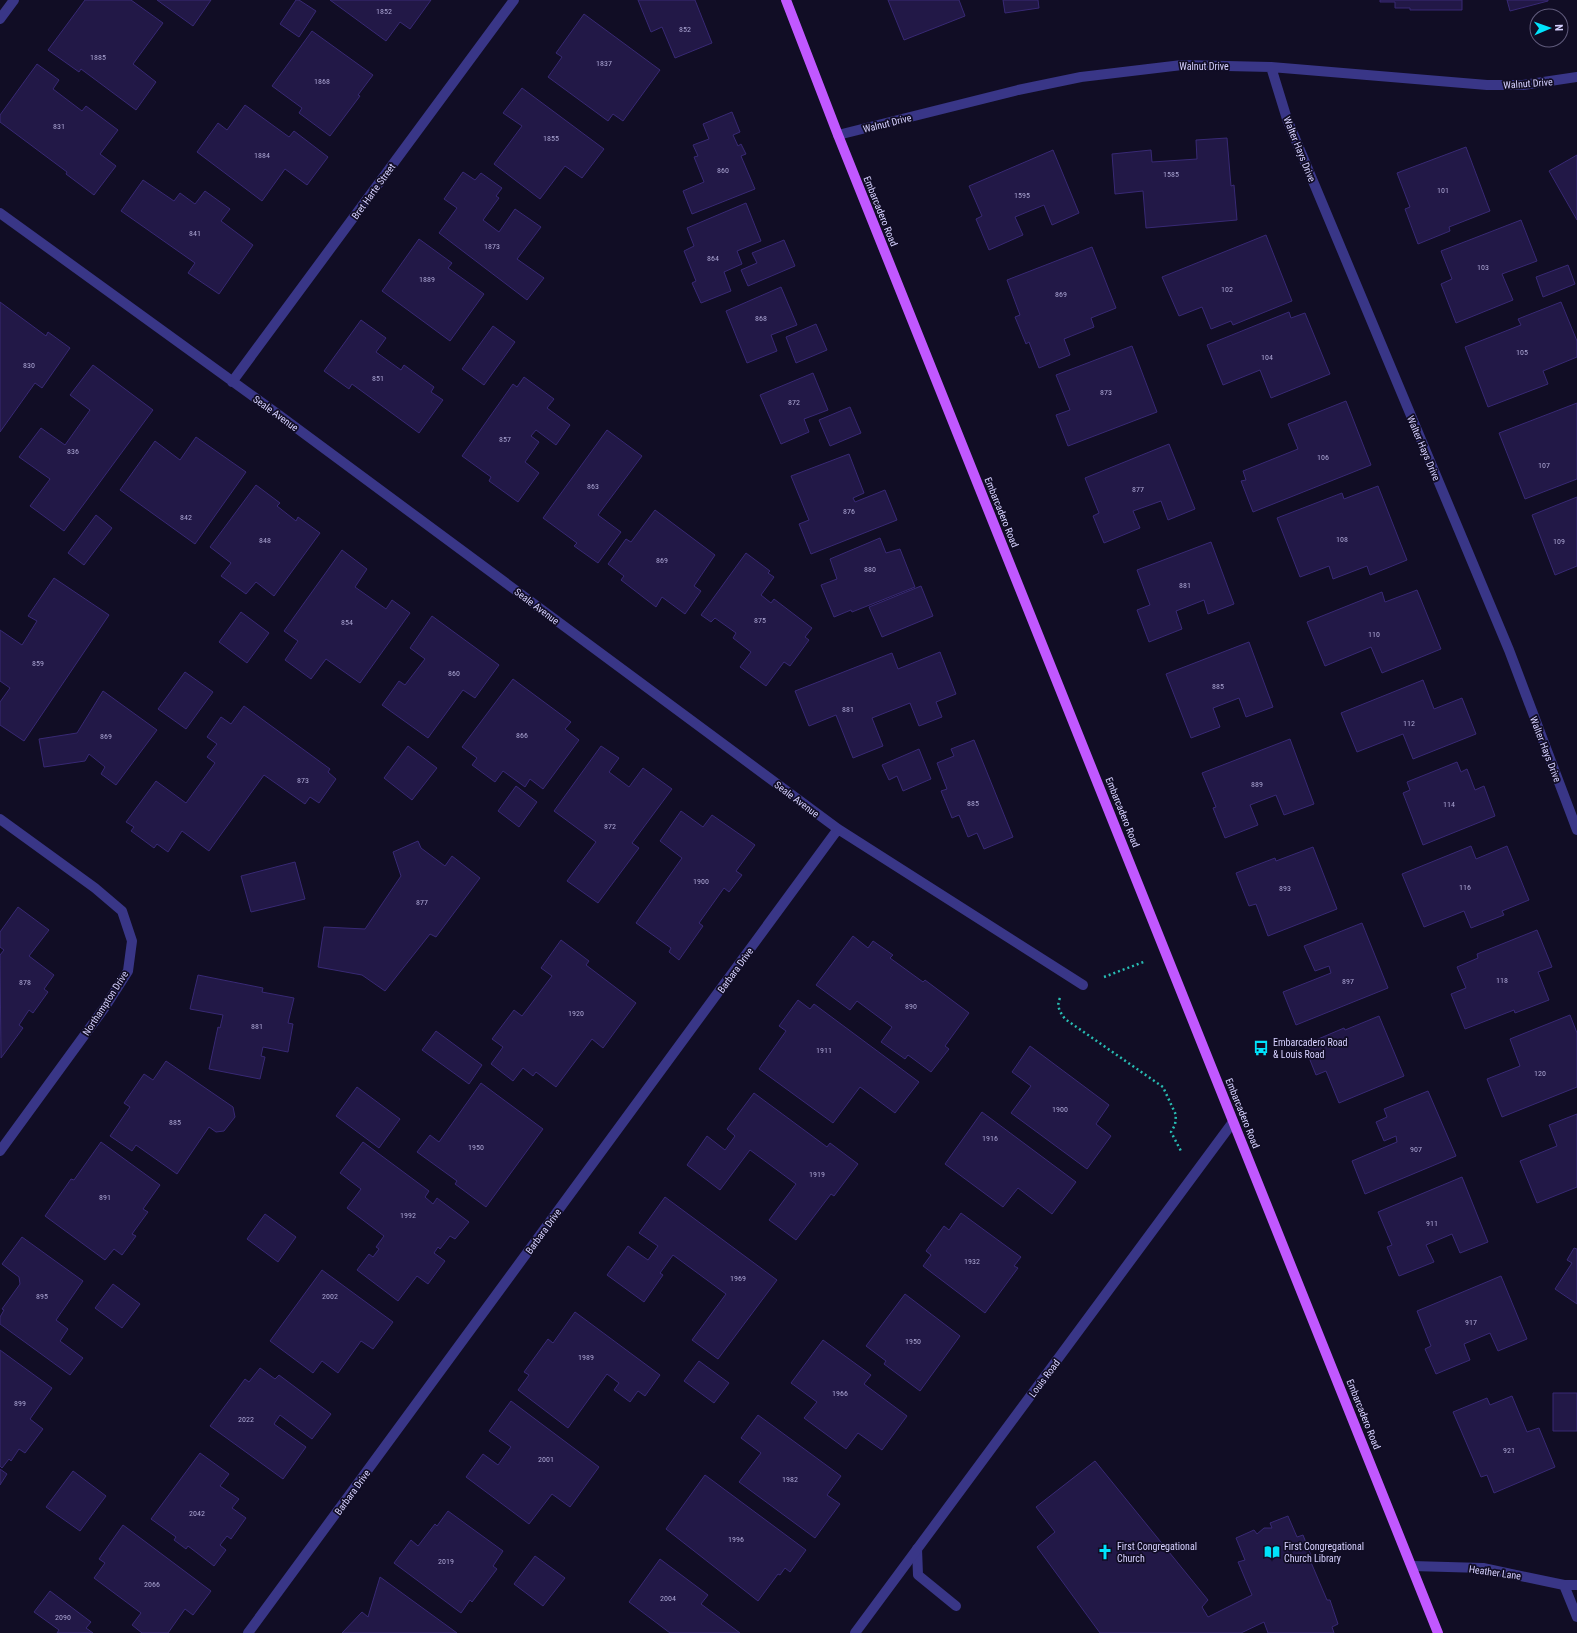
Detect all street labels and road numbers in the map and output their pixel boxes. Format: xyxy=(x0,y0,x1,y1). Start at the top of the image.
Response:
street label: Walnut Drive xyxy=(1179,61,1229,72)
street label: Walnut Drive xyxy=(1503,76,1553,91)
street label: Walnut Drive xyxy=(862,112,913,135)
street label: Walter Hays Drive xyxy=(1281,115,1318,184)
street label: Bret Harte Street xyxy=(350,161,397,221)
street label: Embarcadero Road xyxy=(861,175,900,248)
street label: Seale Avenue xyxy=(251,393,301,434)
street label: Walter Hays Drive xyxy=(1405,414,1442,483)
street label: Embarcadero Road xyxy=(982,476,1021,549)
street label: Seale Avenue xyxy=(512,586,561,627)
street label: Walter Hays Drive xyxy=(1528,715,1563,784)
street label: Embarcadero Road xyxy=(1103,776,1142,849)
street label: Seale Avenue xyxy=(772,779,821,820)
street label: Barbara Drive xyxy=(715,945,756,995)
street label: Northampton Drive xyxy=(81,969,130,1038)
street label: Embarcadero Road xyxy=(1223,1077,1262,1150)
street label: Barbara Drive xyxy=(523,1206,564,1256)
street label: Louis Road xyxy=(1027,1357,1062,1399)
street label: Embarcadero Road xyxy=(1344,1378,1383,1451)
street label: Barbara Drive xyxy=(332,1467,373,1517)
street label: Heather Lane xyxy=(1468,1563,1522,1582)

